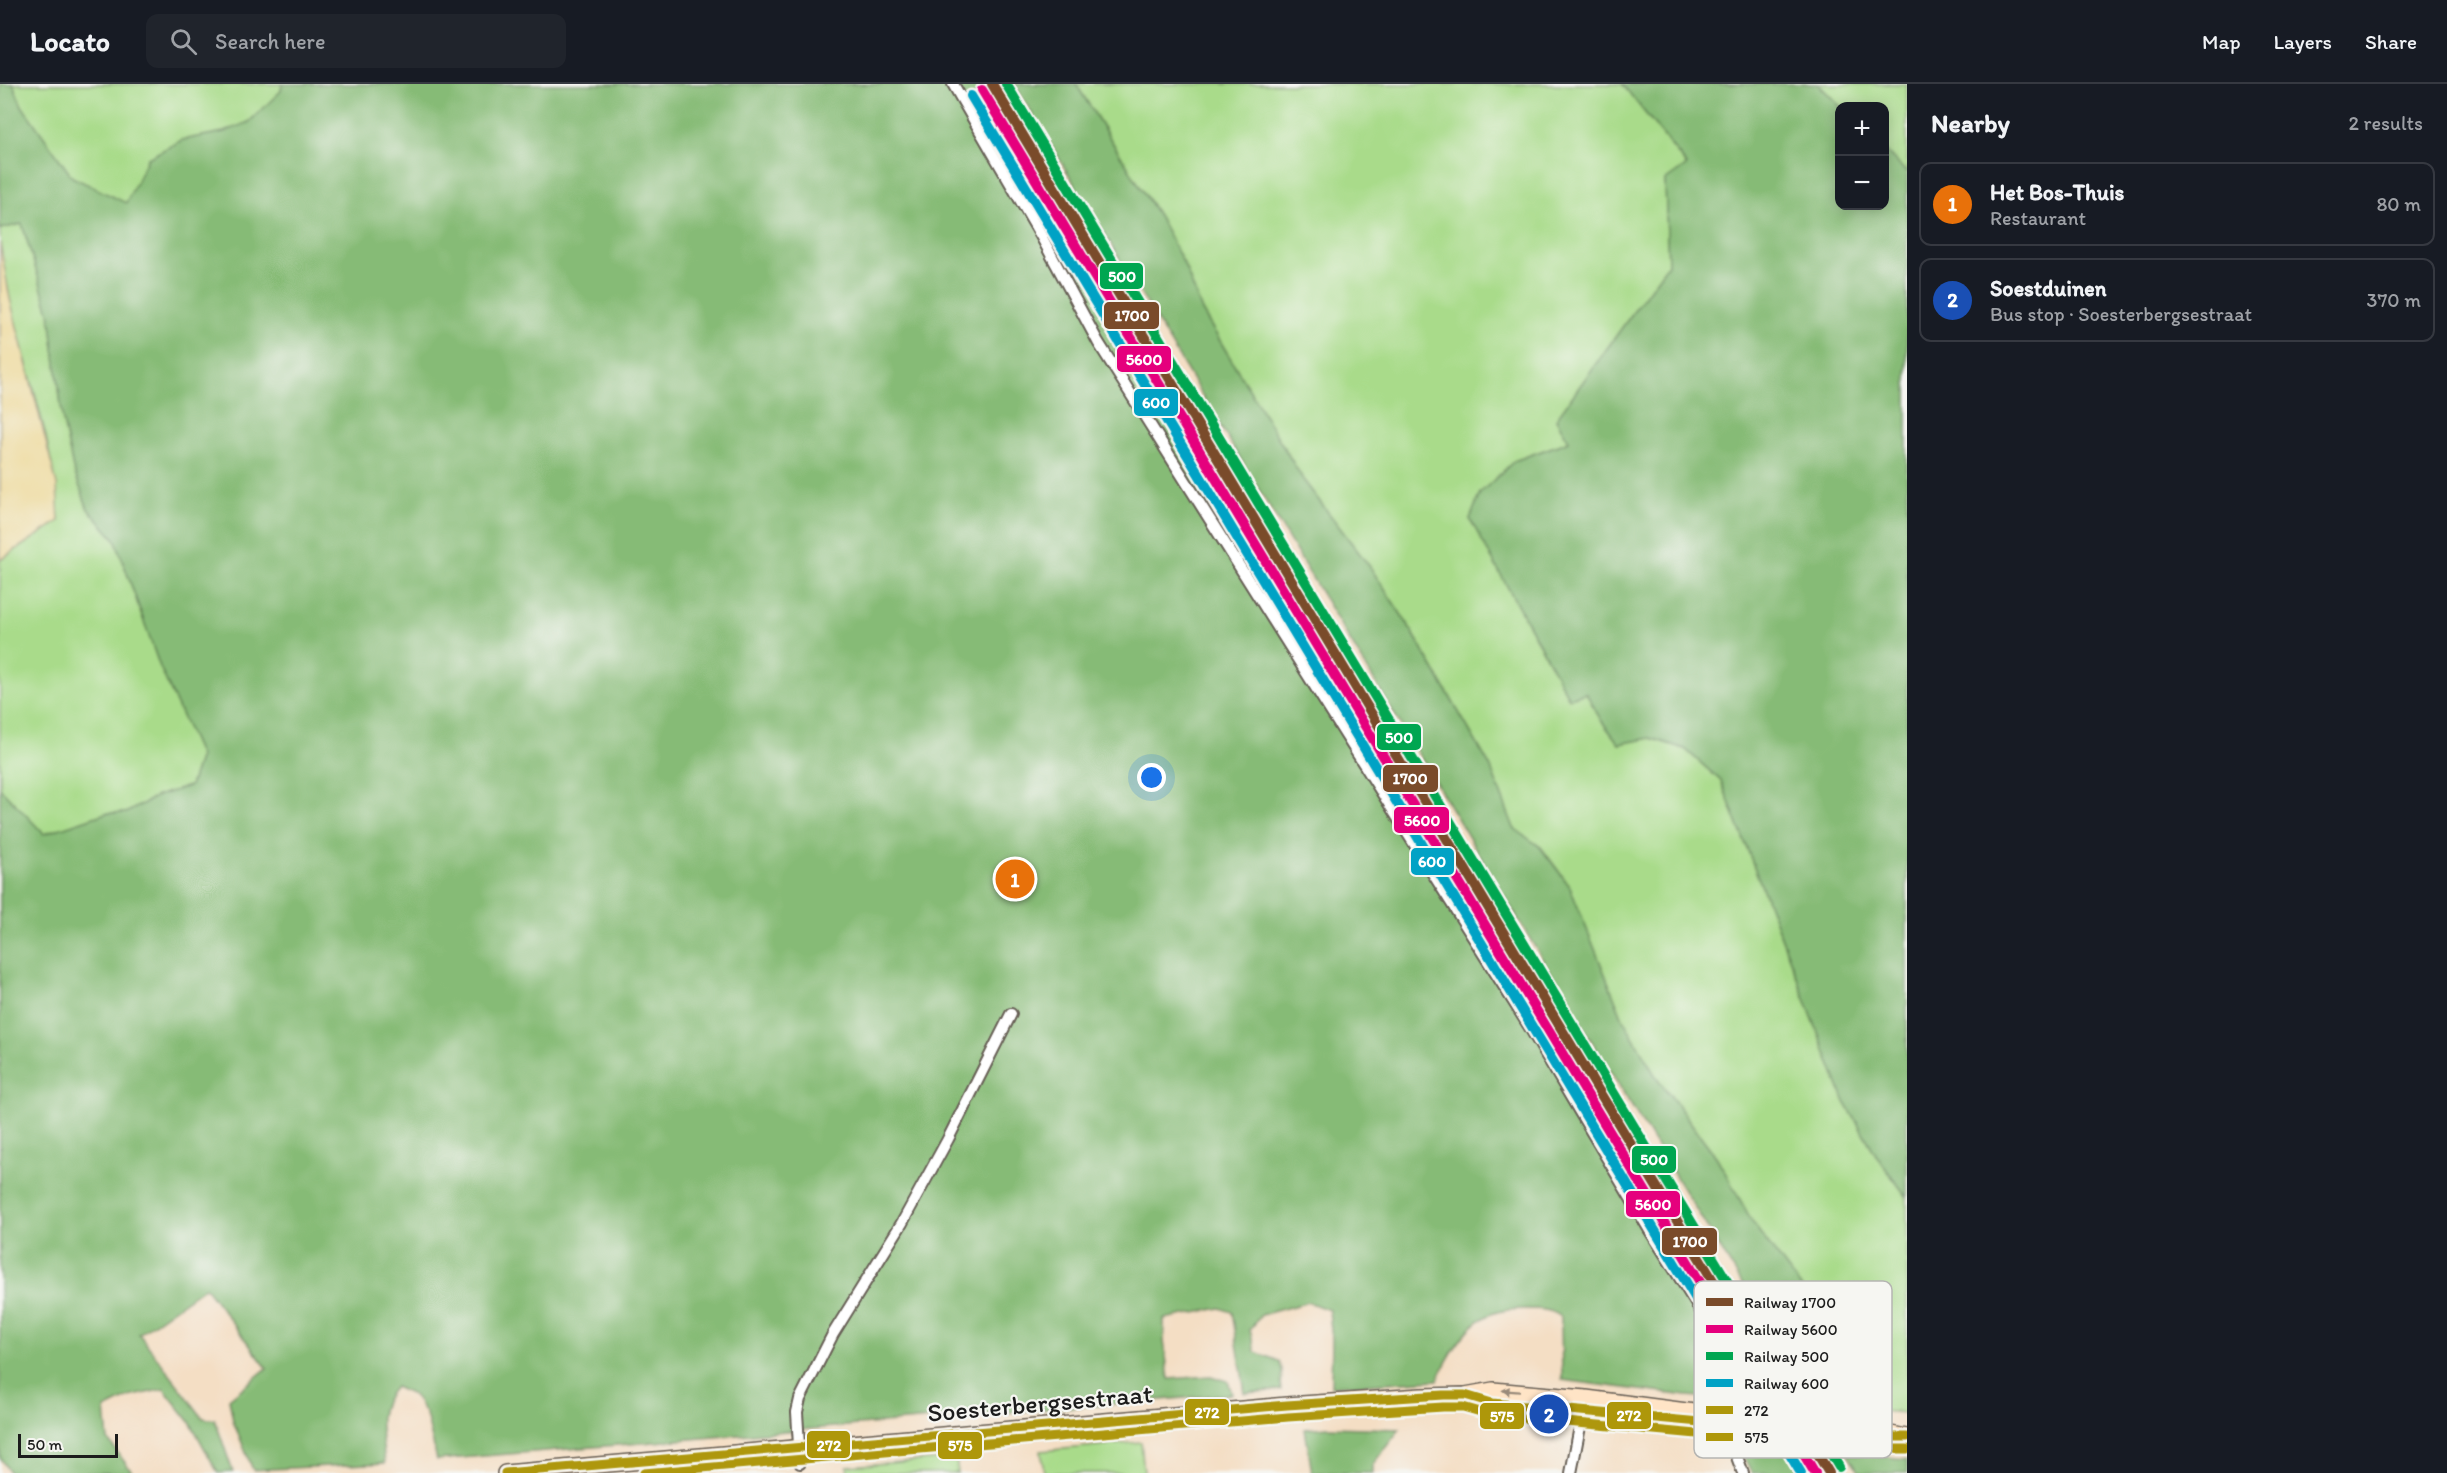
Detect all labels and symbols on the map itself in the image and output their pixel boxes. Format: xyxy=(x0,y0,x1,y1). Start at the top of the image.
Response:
line badge: 500 xyxy=(1099,262,1144,290)
text: 500 xyxy=(1108,267,1136,286)
line badge: 1700 xyxy=(1103,301,1160,330)
text: 1700 xyxy=(1114,306,1150,325)
line badge: 5600 xyxy=(1116,345,1172,373)
text: 5600 xyxy=(1126,350,1162,369)
line badge: 600 xyxy=(1133,388,1179,417)
text: 600 xyxy=(1142,393,1170,412)
line badge: 500 xyxy=(1376,723,1422,751)
text: 500 xyxy=(1385,728,1413,747)
your location xyxy=(1137,763,1166,792)
line badge: 1700 xyxy=(1382,764,1439,793)
text: 1700 xyxy=(1392,769,1428,788)
line badge: 5600 xyxy=(1393,806,1450,834)
text: 5600 xyxy=(1404,811,1440,830)
line badge: 600 xyxy=(1410,847,1455,876)
text: 600 xyxy=(1418,852,1446,871)
pin: 1 xyxy=(996,856,1034,902)
line badge: 500 xyxy=(1631,1145,1677,1174)
text: 500 xyxy=(1640,1150,1668,1169)
line badge: 5600 xyxy=(1625,1190,1681,1218)
text: 5600 xyxy=(1635,1195,1671,1214)
line badge: 1700 xyxy=(1661,1227,1718,1256)
text: 1700 xyxy=(1672,1232,1708,1251)
legend xyxy=(1694,1281,1892,1458)
text: Railway 1700 xyxy=(1744,1293,1836,1312)
text: Railway 5600 xyxy=(1744,1320,1838,1339)
text: Railway 500 xyxy=(1744,1347,1829,1366)
text: Railway 600 xyxy=(1744,1374,1829,1393)
street label: Soesterbergsestraat xyxy=(926,1377,1154,1429)
one-way arrow xyxy=(1501,1387,1520,1396)
pin: 2 xyxy=(1530,1392,1568,1436)
line badge: 272 xyxy=(1184,1398,1230,1426)
line badge: 272 xyxy=(1606,1401,1652,1430)
text: 272 xyxy=(1744,1401,1769,1420)
line badge: 575 xyxy=(1479,1402,1525,1430)
text: 272 xyxy=(1195,1403,1220,1422)
text: 272 xyxy=(1617,1406,1642,1425)
text: 575 xyxy=(1490,1407,1515,1426)
text: 575 xyxy=(1744,1428,1769,1447)
line badge: 272 xyxy=(806,1430,851,1459)
scale bar xyxy=(18,1431,118,1458)
line badge: 575 xyxy=(937,1431,983,1460)
text: 272 xyxy=(817,1436,842,1455)
text: 575 xyxy=(948,1436,973,1455)

